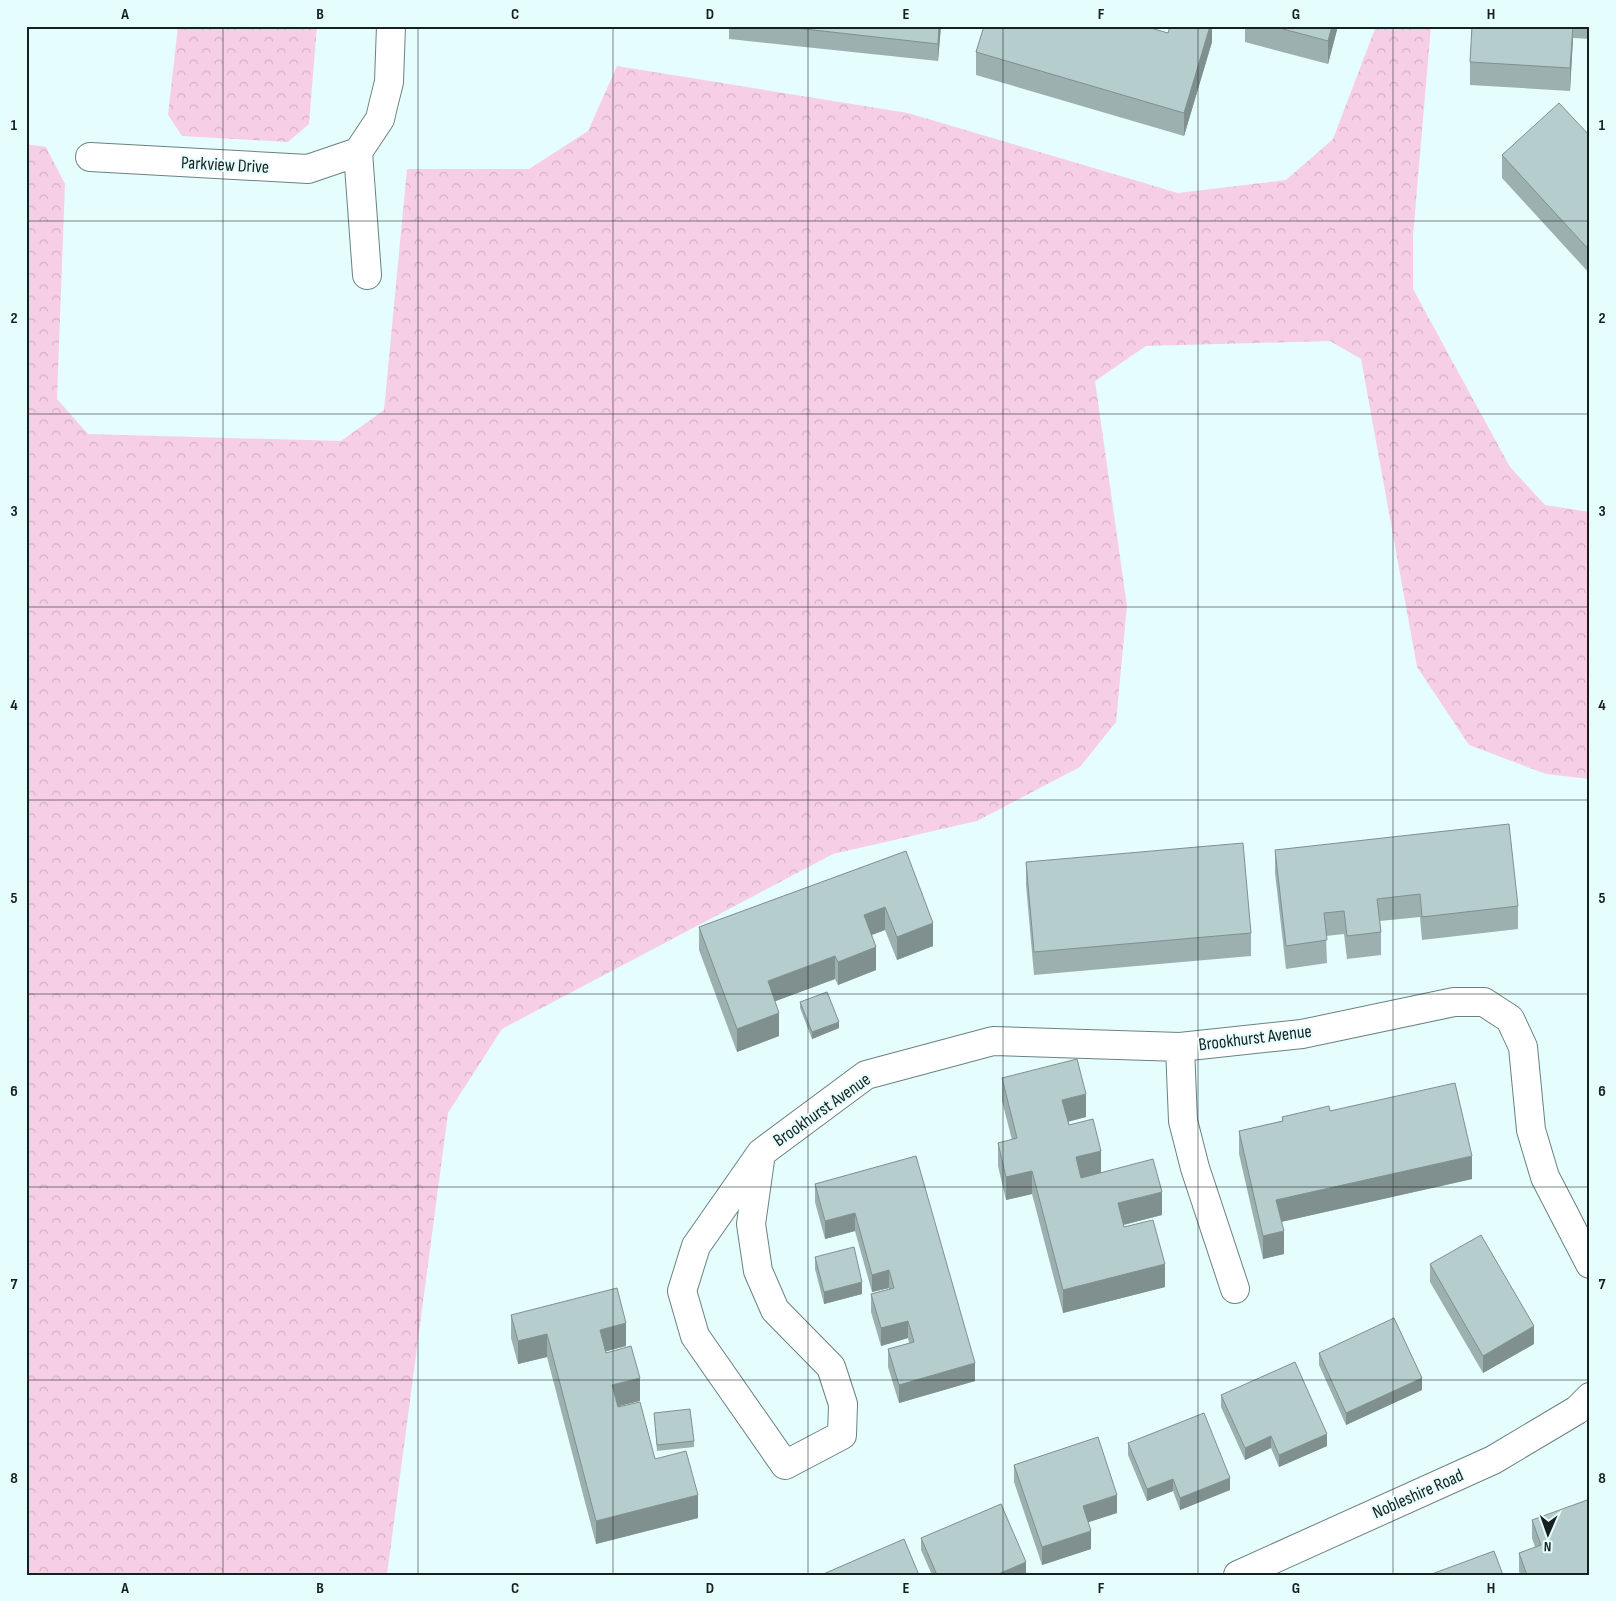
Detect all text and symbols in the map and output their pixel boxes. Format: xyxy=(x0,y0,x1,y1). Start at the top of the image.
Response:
text: A xyxy=(120,5,129,24)
text: B xyxy=(316,5,324,24)
text: C xyxy=(511,5,519,24)
text: D xyxy=(706,5,714,24)
text: E xyxy=(903,5,910,24)
text: F xyxy=(1098,5,1105,24)
text: G xyxy=(1292,5,1300,24)
text: H xyxy=(1487,5,1495,24)
text: 1 xyxy=(11,116,18,135)
text: 1 xyxy=(1599,116,1606,135)
street label: Parkview Drive xyxy=(180,152,270,178)
text: 2 xyxy=(10,309,18,328)
text: 2 xyxy=(1598,309,1606,328)
text: 3 xyxy=(10,502,18,521)
text: 3 xyxy=(1598,502,1606,521)
text: 4 xyxy=(10,696,18,715)
text: 4 xyxy=(1598,696,1606,715)
text: 5 xyxy=(10,889,18,908)
text: 5 xyxy=(1598,889,1606,908)
street label: Brookhurst Avenue xyxy=(1197,1021,1313,1055)
street label: Brookhurst Avenue xyxy=(769,1069,875,1151)
text: 6 xyxy=(10,1082,18,1101)
text: 6 xyxy=(1598,1082,1606,1101)
text: 7 xyxy=(11,1275,18,1294)
text: 7 xyxy=(1599,1275,1606,1294)
street label: Nobleshire Road xyxy=(1369,1465,1467,1523)
text: 8 xyxy=(10,1469,18,1488)
text: 8 xyxy=(1598,1469,1606,1488)
north arrow xyxy=(1524,1508,1574,1558)
text: N xyxy=(1544,1538,1552,1555)
text: A xyxy=(120,1579,129,1598)
text: B xyxy=(316,1579,324,1598)
text: C xyxy=(511,1579,519,1598)
text: D xyxy=(706,1579,714,1598)
text: E xyxy=(903,1579,910,1598)
text: F xyxy=(1098,1579,1105,1598)
text: G xyxy=(1292,1579,1300,1598)
text: H xyxy=(1487,1579,1495,1598)

